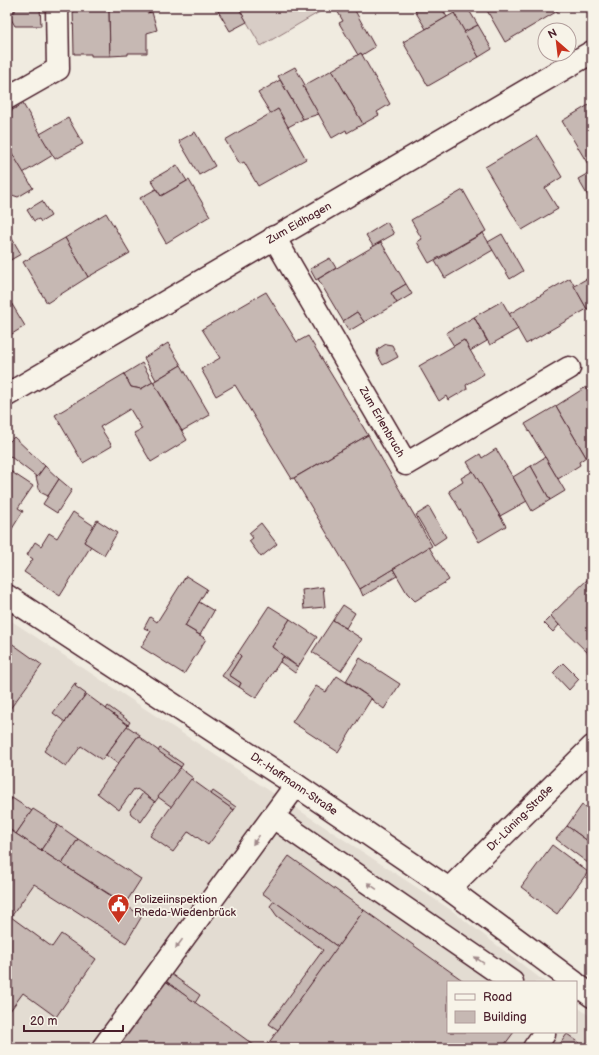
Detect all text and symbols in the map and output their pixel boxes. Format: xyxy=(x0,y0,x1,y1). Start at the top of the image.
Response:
north arrow xyxy=(537,22,577,62)
text: N xyxy=(546,26,559,41)
street label: Zum Eidhagen xyxy=(264,199,334,247)
street label: Zum Erlenbruch xyxy=(356,384,407,460)
street label: Dr.-Hoffmann-Straße xyxy=(248,750,340,818)
street label: Dr.-Lüning-Straße xyxy=(484,782,556,854)
one-way arrow xyxy=(252,834,261,845)
one-way arrow xyxy=(367,882,378,890)
public building icon: Polizeiinspektion Rheda-Wiedenbrück xyxy=(105,892,131,925)
place label: Polizeiinspektion Rheda-Wiedenbrück xyxy=(134,893,237,919)
one-way arrow xyxy=(175,939,184,950)
one-way arrow xyxy=(474,956,485,964)
legend xyxy=(447,981,577,1033)
text: Road xyxy=(483,990,512,1005)
scale bar xyxy=(24,1007,123,1033)
text: Building xyxy=(483,1010,527,1025)
text: 20 m xyxy=(30,1014,57,1029)

